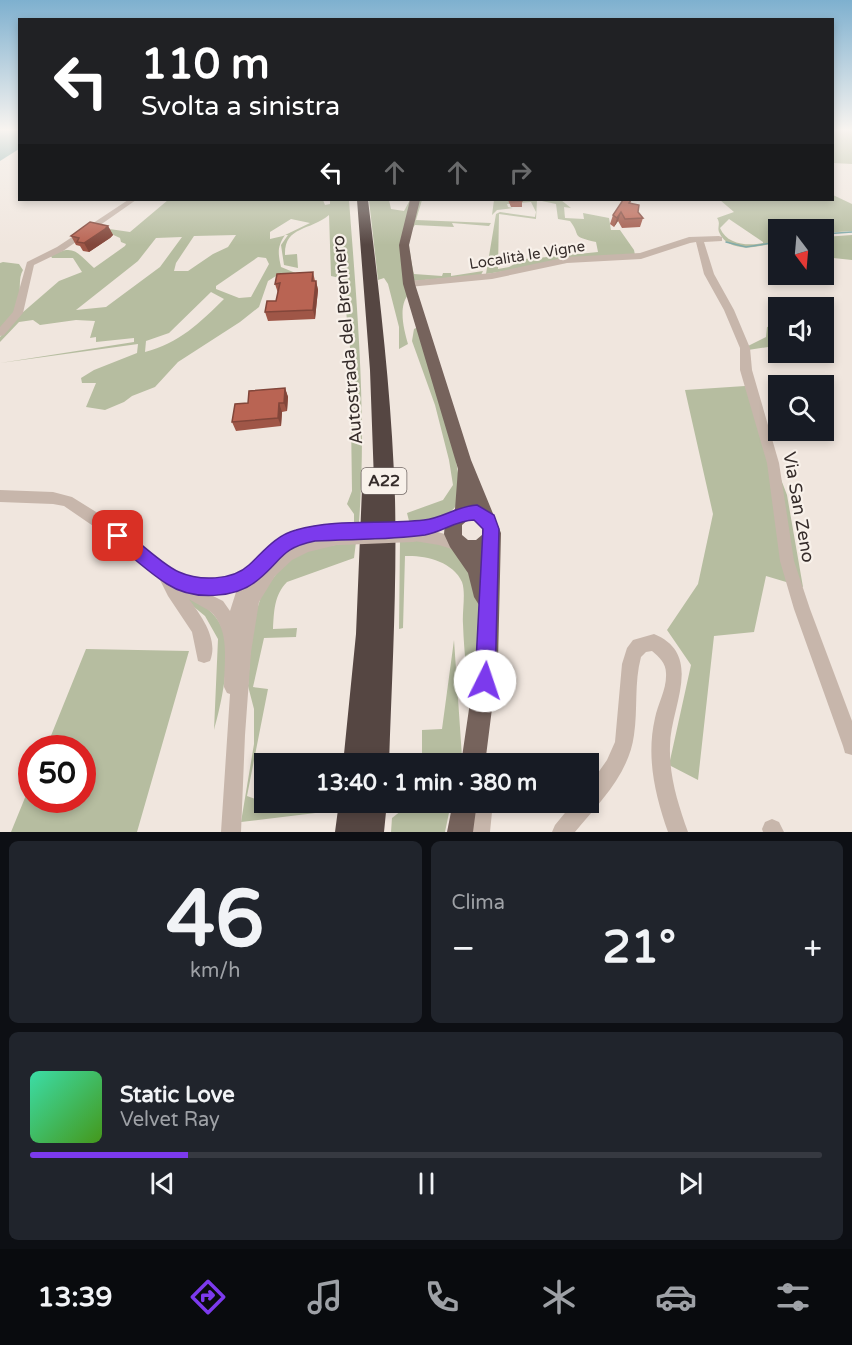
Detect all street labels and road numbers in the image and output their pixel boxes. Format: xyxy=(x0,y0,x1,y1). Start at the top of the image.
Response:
street label: Autostrada del Brennero xyxy=(327,234,367,446)
street label: Località le Vigne xyxy=(468,237,586,273)
street label: Via San Zeno xyxy=(778,450,820,564)
road number: A22 xyxy=(362,468,406,494)

